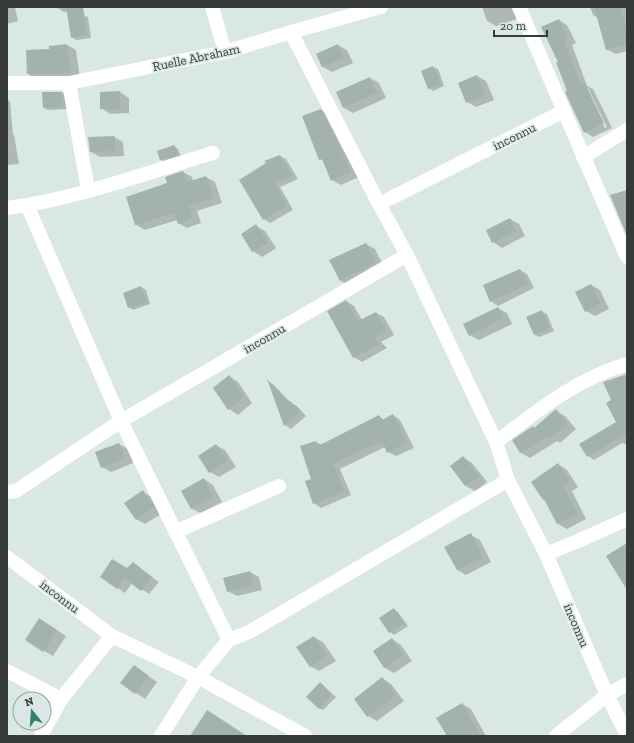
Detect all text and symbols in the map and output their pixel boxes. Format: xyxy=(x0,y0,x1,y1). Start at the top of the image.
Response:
scale bar xyxy=(494,12,547,38)
text: 20 m xyxy=(500,19,527,33)
street label: Ruelle Abraham xyxy=(151,41,242,74)
street label: inconnu xyxy=(490,119,539,153)
street label: inconnu xyxy=(241,320,289,356)
street label: inconnu xyxy=(37,577,83,617)
street label: inconnu xyxy=(561,601,593,650)
north arrow xyxy=(12,691,52,731)
text: N xyxy=(23,694,36,709)

